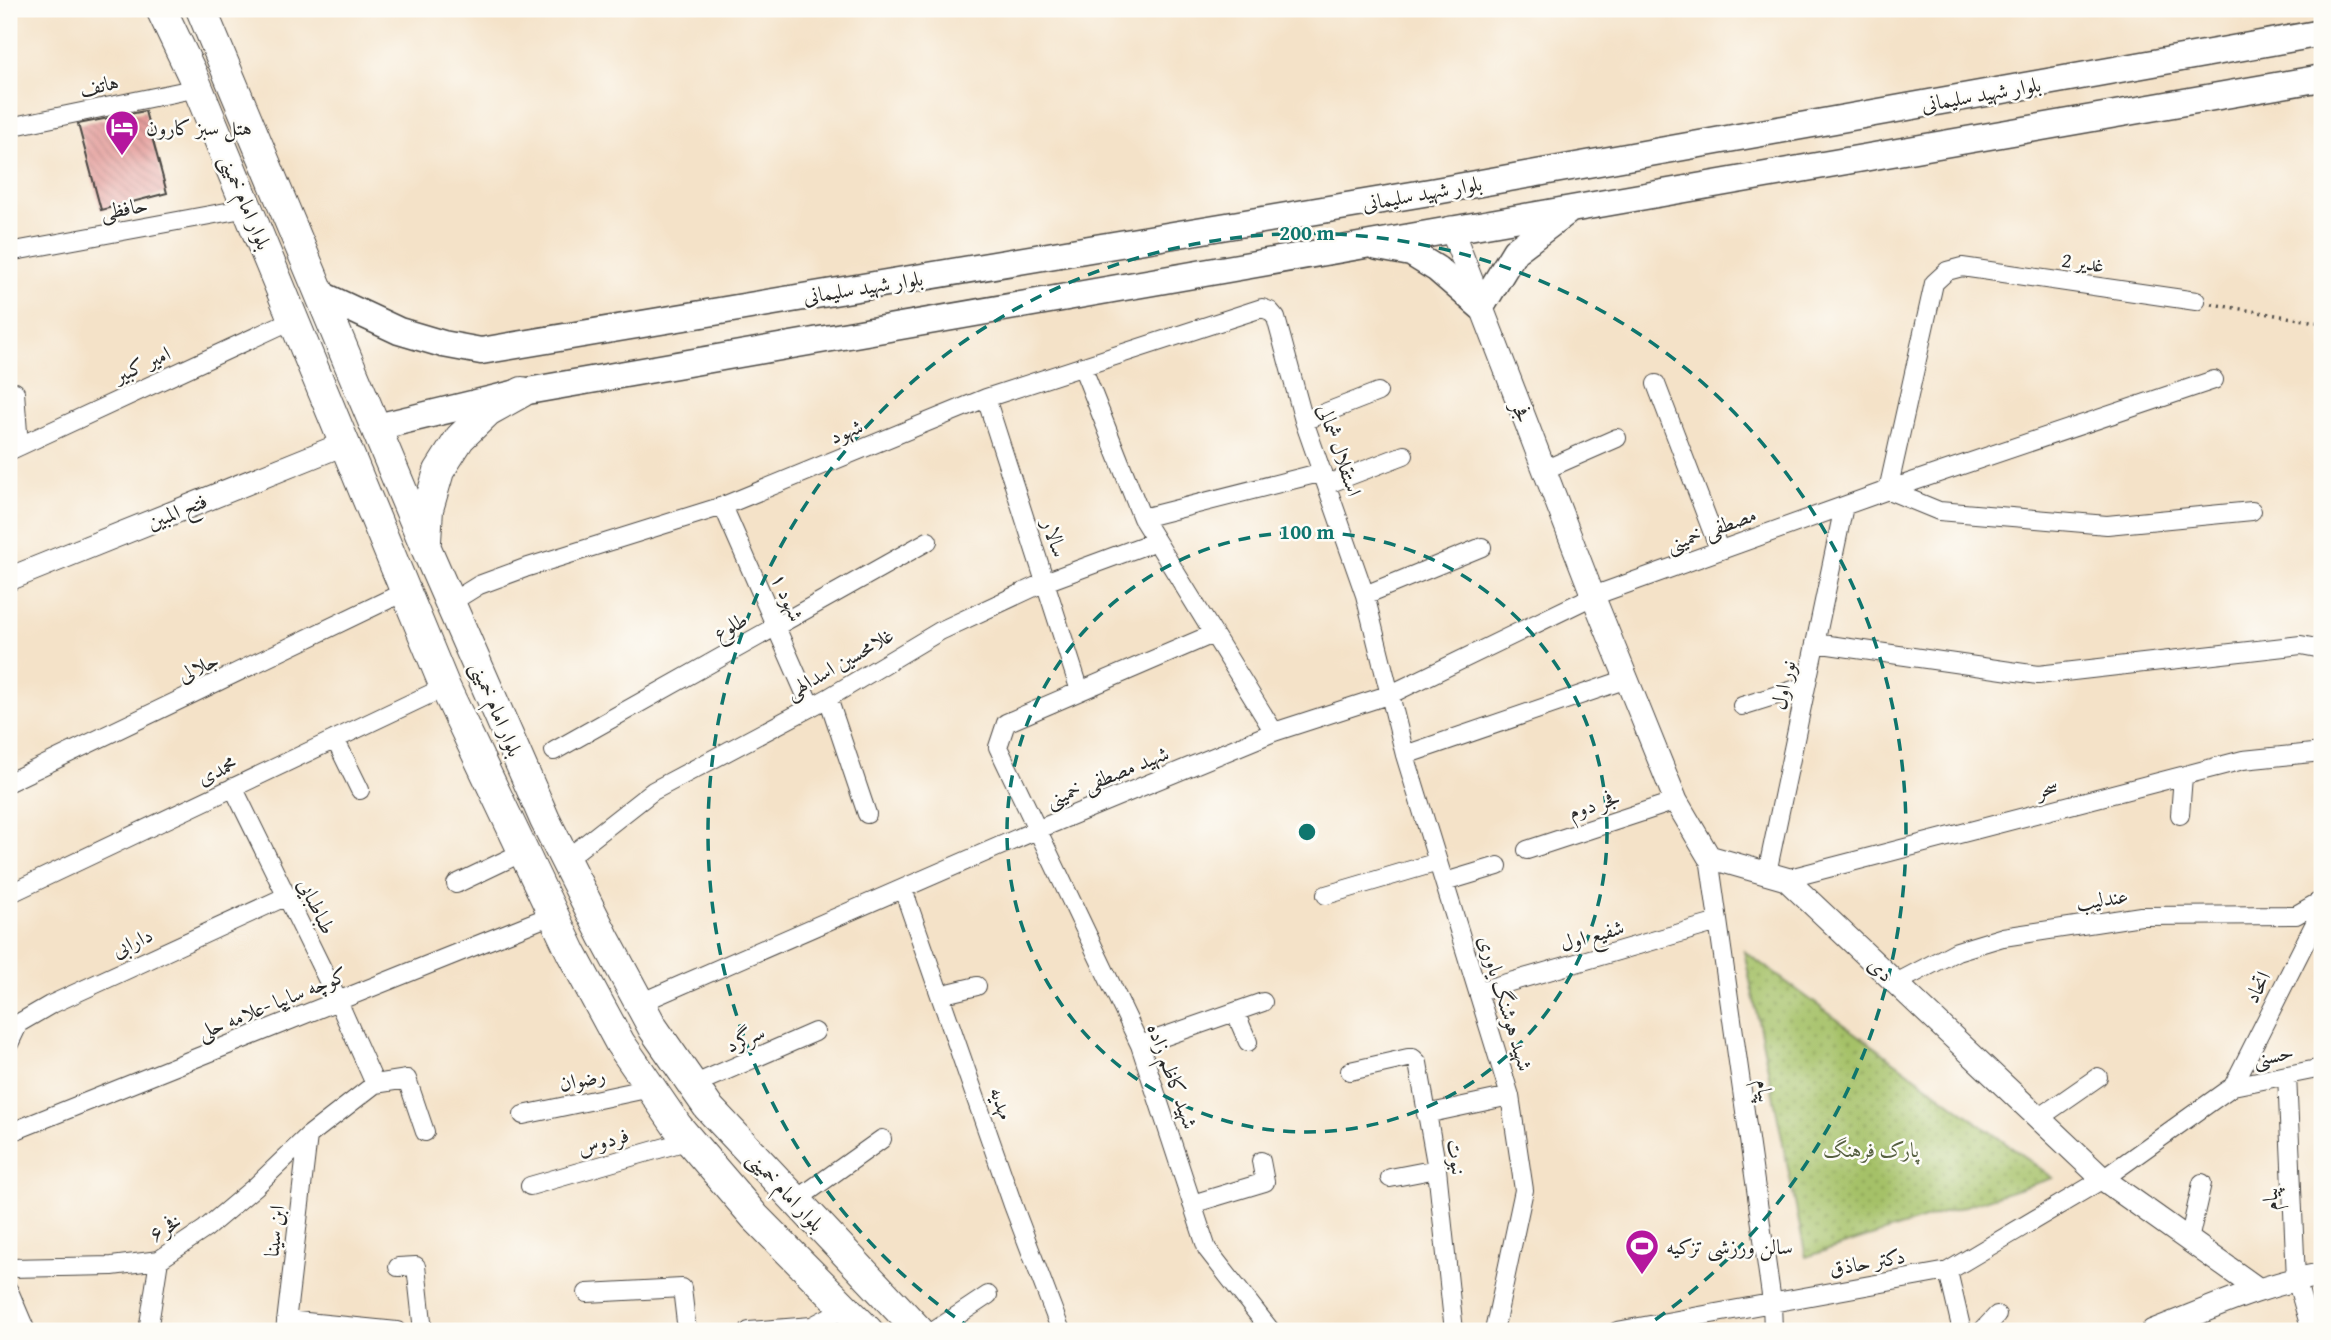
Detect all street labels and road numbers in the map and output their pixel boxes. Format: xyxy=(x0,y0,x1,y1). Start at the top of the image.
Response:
street label: هاتف xyxy=(77,66,121,104)
street label: بلوار شهید سلیمانی xyxy=(1919,68,2043,120)
street label: بلوار امام خمینی xyxy=(209,149,280,256)
street label: بلوار شهید سلیمانی xyxy=(1360,167,1484,219)
street label: حافظی xyxy=(98,189,150,227)
street label: غدير 2 xyxy=(2060,244,2106,280)
street label: بلوار شهید سلیمانی xyxy=(801,262,925,312)
street label: امیر کبیر xyxy=(107,337,175,391)
street label: فجر xyxy=(1503,395,1540,427)
street label: استقلال شمالی xyxy=(1310,400,1370,500)
street label: شهود xyxy=(825,410,867,452)
street label: فتح المبین xyxy=(142,485,213,541)
street label: مصطفی خمینی xyxy=(1661,498,1761,560)
street label: سالار xyxy=(1034,513,1076,561)
street label: شهود ۱ xyxy=(764,568,812,626)
street label: طلوع xyxy=(707,604,754,651)
street label: غلامحسین اسدالهی xyxy=(779,619,899,707)
street label: جلالی xyxy=(172,644,224,690)
street label: بلوار امام خمینی xyxy=(460,656,531,763)
street label: نور اول xyxy=(1763,657,1803,713)
street label: شهید مصطفی خمینی xyxy=(1041,737,1173,815)
street label: محمدی xyxy=(192,747,242,793)
street label: سحر xyxy=(2030,770,2062,806)
street label: فجر دوم xyxy=(1564,781,1625,830)
street label: طباطبایی xyxy=(290,873,344,939)
street label: عندلیب xyxy=(2074,880,2130,918)
street label: شفیع اول xyxy=(1556,911,1629,963)
street label: دارابی xyxy=(106,919,158,965)
street label: شهید هوشنگ یاوری xyxy=(1471,931,1541,1075)
street label: دی xyxy=(1861,949,1901,989)
street label: کوچه سایپا -علامه حلی xyxy=(192,959,352,1048)
street label: اتحاد xyxy=(2236,966,2278,1008)
street label: سرگرد xyxy=(720,1016,770,1060)
street label: شهید کاظم زاده xyxy=(1135,1019,1206,1135)
street label: حسنی xyxy=(2250,1036,2296,1074)
street label: رضوان xyxy=(556,1059,608,1099)
street label: پیام xyxy=(1745,1077,1782,1105)
street label: مهدیه xyxy=(982,1082,1022,1124)
street label: فردوس xyxy=(574,1119,632,1163)
street label: نبوت xyxy=(1439,1137,1475,1177)
street label: بلوار امام خمینی xyxy=(738,1144,832,1241)
street label: پیام xyxy=(2254,1186,2289,1212)
street label: ابن سینا xyxy=(255,1203,293,1259)
street label: فخر۶ xyxy=(143,1205,187,1249)
street label: دکتر حاذق xyxy=(1827,1240,1907,1284)

